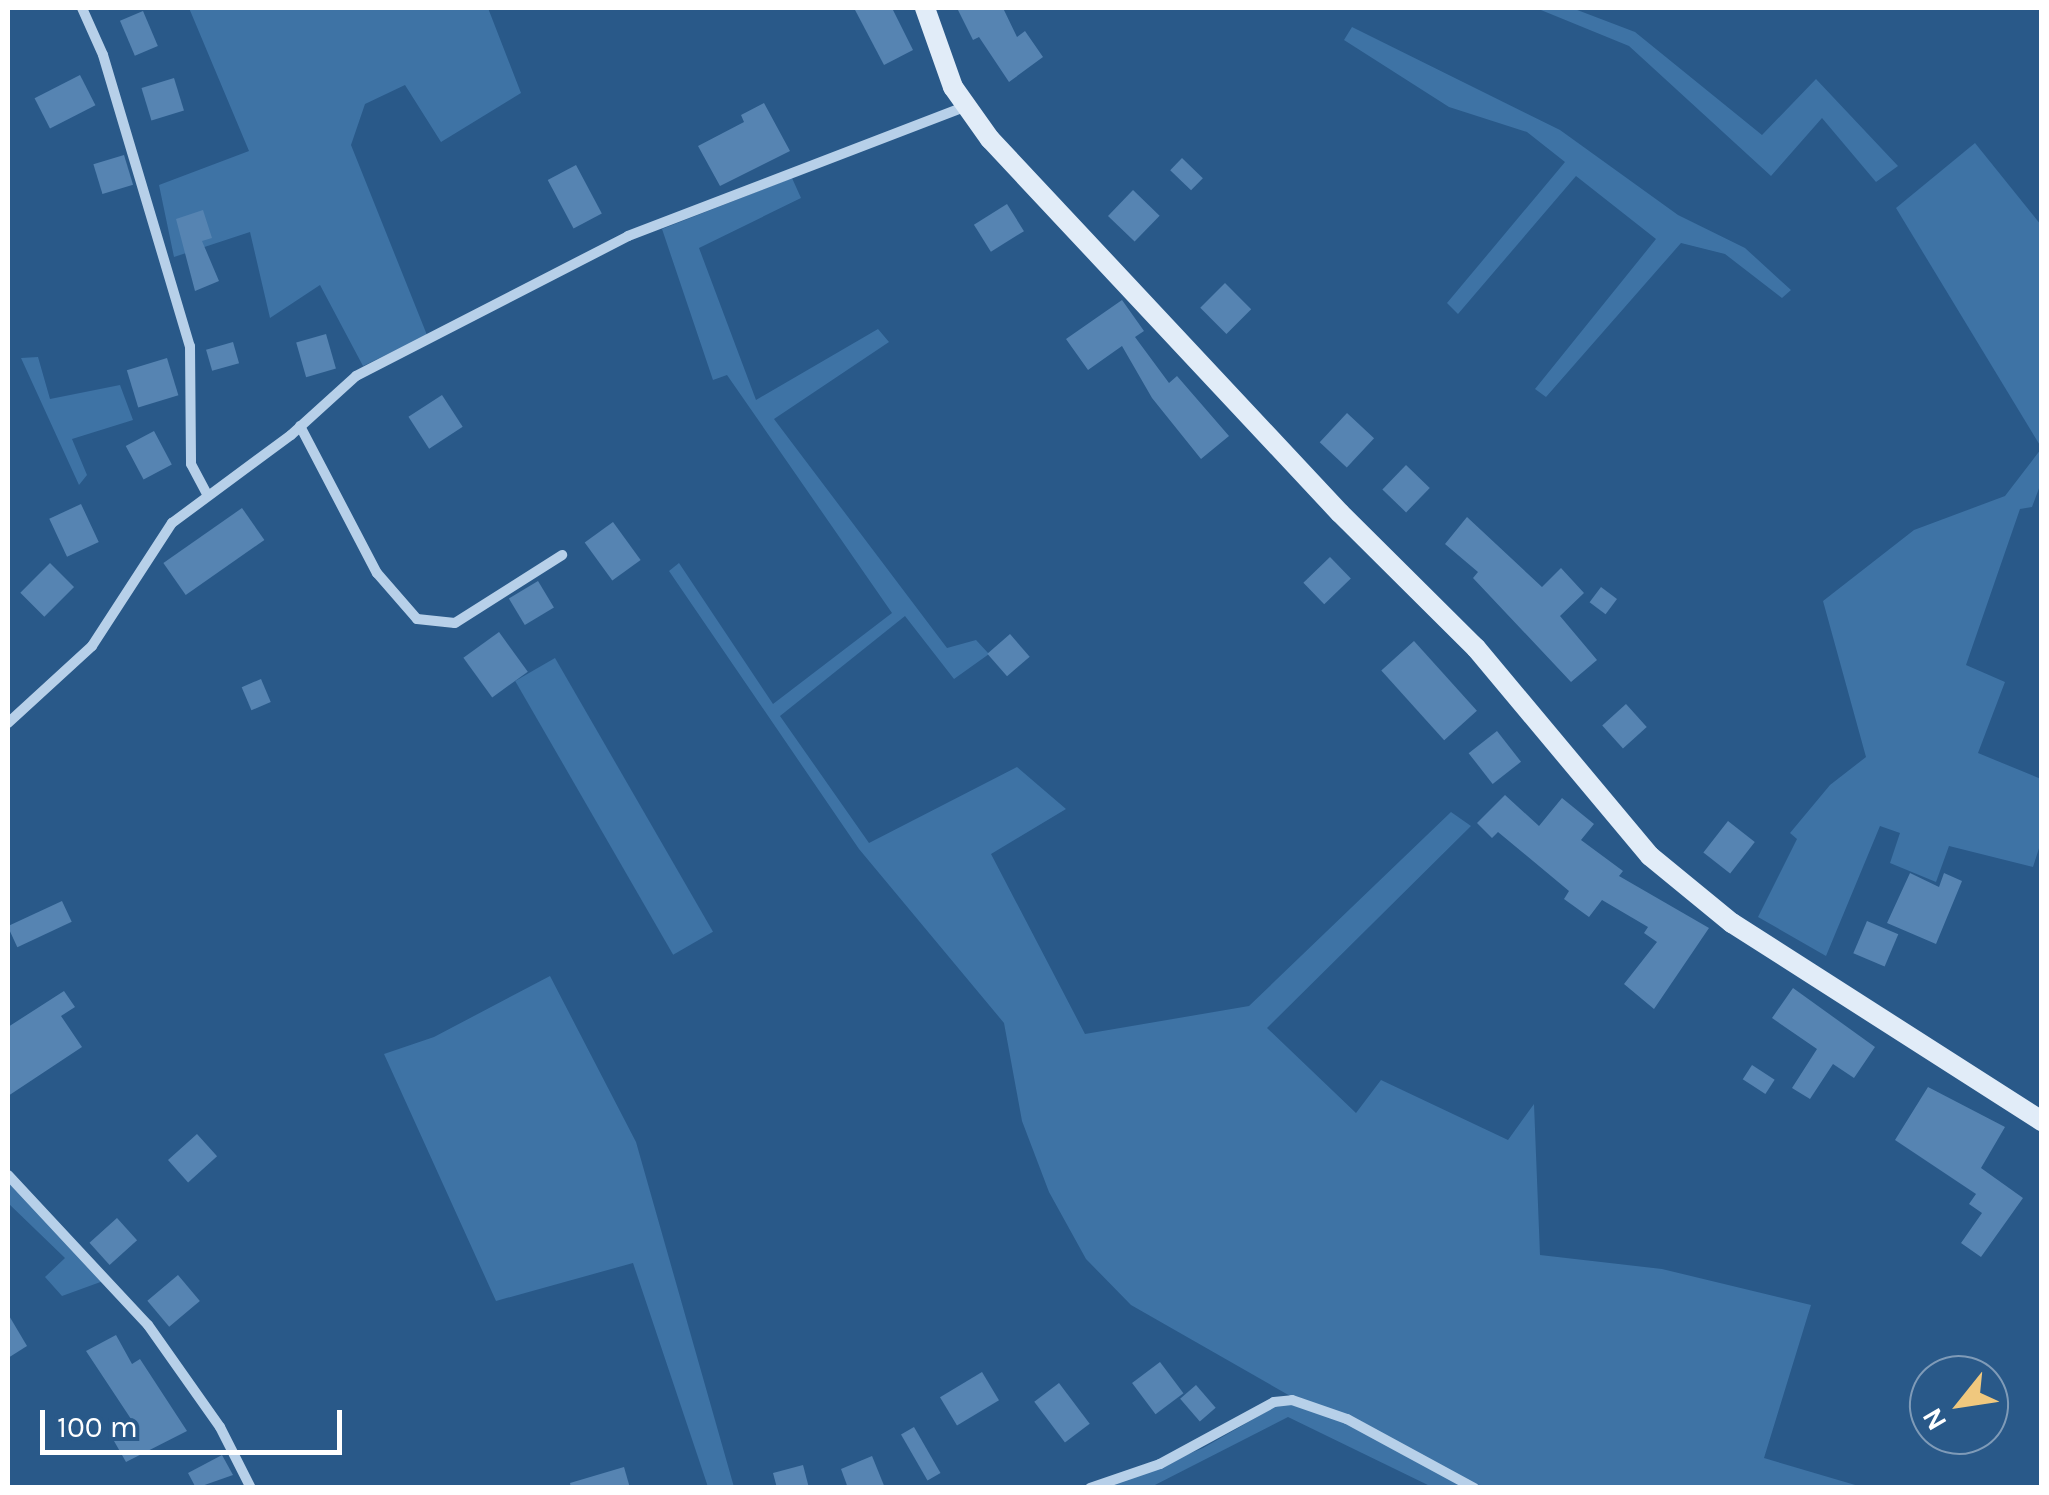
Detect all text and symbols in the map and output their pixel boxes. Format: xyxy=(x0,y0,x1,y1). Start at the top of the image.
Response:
north arrow xyxy=(1909,1355,2009,1455)
scale bar xyxy=(45,1390,348,1452)
text: N xyxy=(1915,1402,1954,1436)
text: 100 m xyxy=(57,1409,138,1445)

